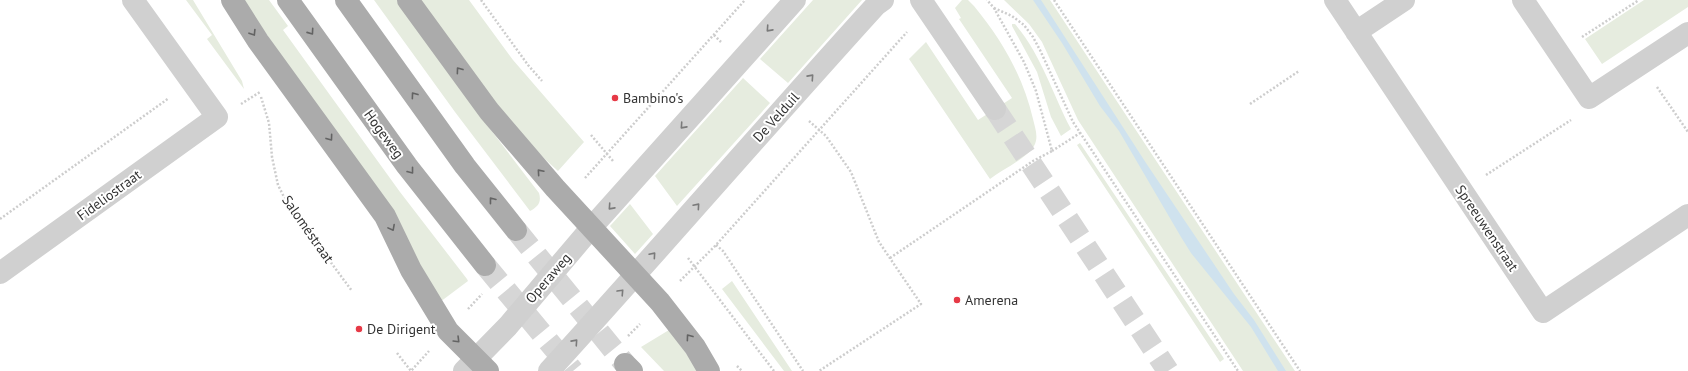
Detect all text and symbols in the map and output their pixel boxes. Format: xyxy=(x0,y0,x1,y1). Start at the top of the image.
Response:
one-way arrow xyxy=(767,24,774,32)
one-way arrow xyxy=(306,27,313,34)
one-way arrow xyxy=(248,29,256,36)
one-way arrow xyxy=(457,68,464,75)
one-way arrow xyxy=(806,74,813,82)
street label: De Velduil xyxy=(749,88,803,146)
place label: Bambino's xyxy=(623,89,683,107)
one-way arrow xyxy=(412,93,419,100)
marker: Bambino's xyxy=(610,93,620,103)
street label: Hogeweg xyxy=(360,106,408,162)
one-way arrow xyxy=(681,122,688,129)
one-way arrow xyxy=(325,134,332,141)
street label: Fideliostraat xyxy=(73,166,145,224)
one-way arrow xyxy=(407,167,414,174)
one-way arrow xyxy=(538,169,545,176)
street label: Spreeuwenstraat xyxy=(1451,181,1523,275)
street label: Saloméstraat xyxy=(278,192,338,267)
one-way arrow xyxy=(490,197,497,204)
one-way arrow xyxy=(609,202,616,209)
one-way arrow xyxy=(692,203,699,211)
one-way arrow xyxy=(387,224,395,232)
street label: Operaweg xyxy=(521,249,575,307)
one-way arrow xyxy=(649,253,656,260)
one-way arrow xyxy=(616,289,623,297)
place label: Amerena xyxy=(965,291,1018,309)
marker: Amerena xyxy=(952,295,962,305)
place label: De Dirigent xyxy=(367,320,436,338)
marker: De Dirigent xyxy=(354,324,364,334)
one-way arrow xyxy=(452,335,460,343)
one-way arrow xyxy=(687,335,694,342)
one-way arrow xyxy=(570,339,577,347)

